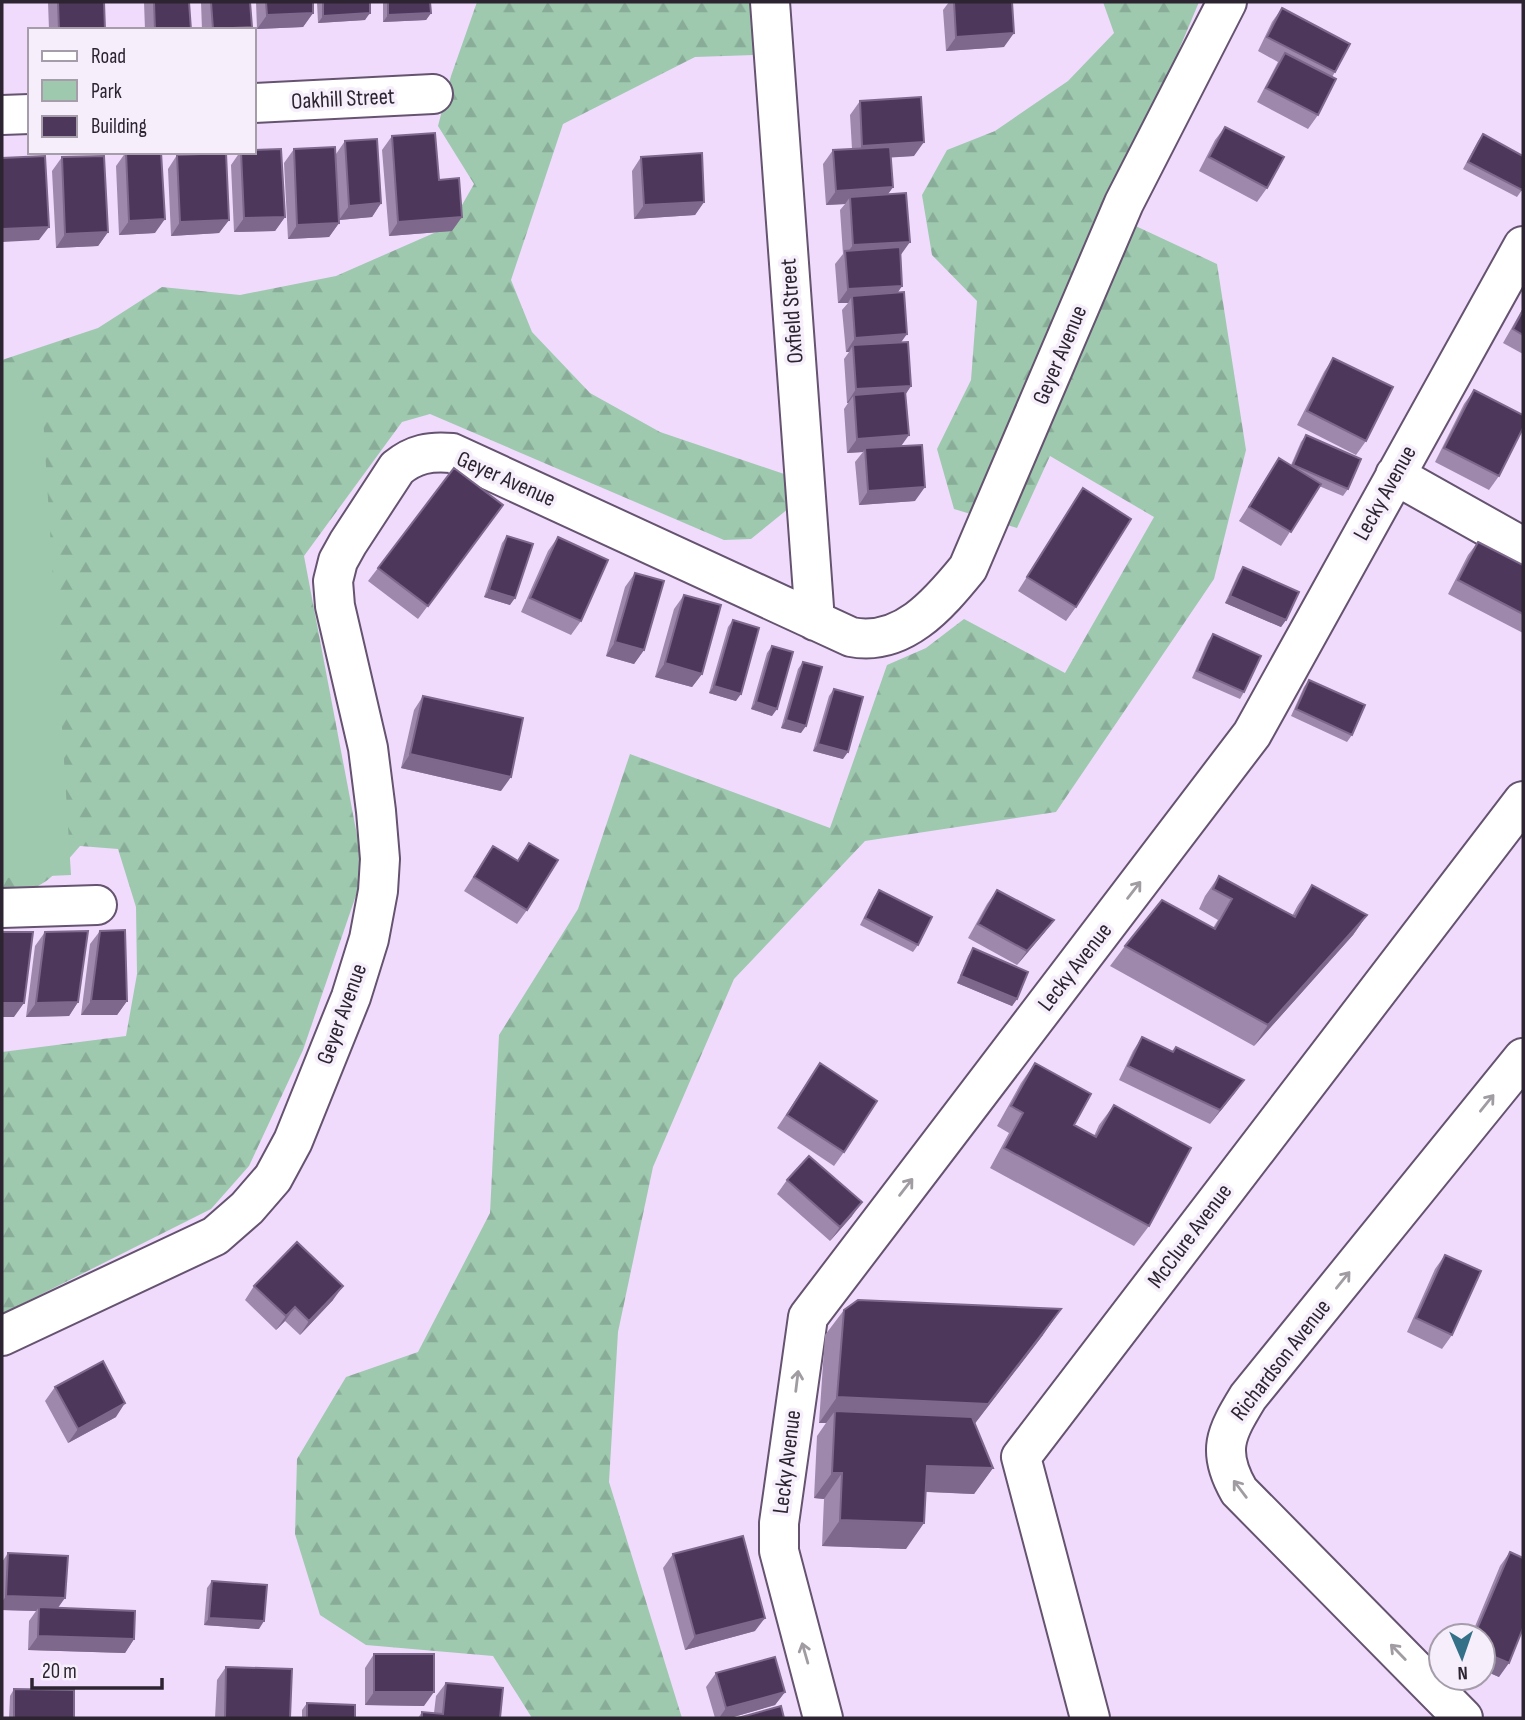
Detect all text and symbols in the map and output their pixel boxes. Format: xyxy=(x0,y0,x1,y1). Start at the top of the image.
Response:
legend xyxy=(28,28,256,154)
text: Road xyxy=(91,44,126,69)
text: Park xyxy=(91,79,122,104)
street label: Oakhill Street xyxy=(291,82,395,116)
text: Building xyxy=(91,114,147,139)
street label: Oxfield Street xyxy=(774,258,810,364)
street label: Geyer Avenue xyxy=(1027,301,1093,409)
street label: Lecky Avenue xyxy=(1347,441,1423,545)
street label: Geyer Avenue xyxy=(452,445,560,513)
one-way arrow xyxy=(1127,881,1142,900)
street label: Lecky Avenue xyxy=(1032,917,1118,1017)
street label: Geyer Avenue xyxy=(311,960,373,1068)
one-way arrow xyxy=(1479,1095,1494,1113)
one-way arrow xyxy=(898,1178,913,1197)
street label: McClure Avenue xyxy=(1142,1178,1238,1294)
one-way arrow xyxy=(1335,1271,1351,1289)
street label: Richardson Avenue xyxy=(1225,1294,1337,1426)
one-way arrow xyxy=(791,1370,804,1392)
street label: Lecky Avenue xyxy=(767,1409,807,1515)
one-way arrow xyxy=(1232,1480,1247,1499)
north arrow xyxy=(1427,1622,1497,1692)
one-way arrow xyxy=(798,1642,811,1664)
one-way arrow xyxy=(1389,1644,1406,1661)
scale bar xyxy=(32,1646,161,1690)
text: 20 m xyxy=(42,1659,77,1684)
text: N xyxy=(1457,1661,1468,1684)

